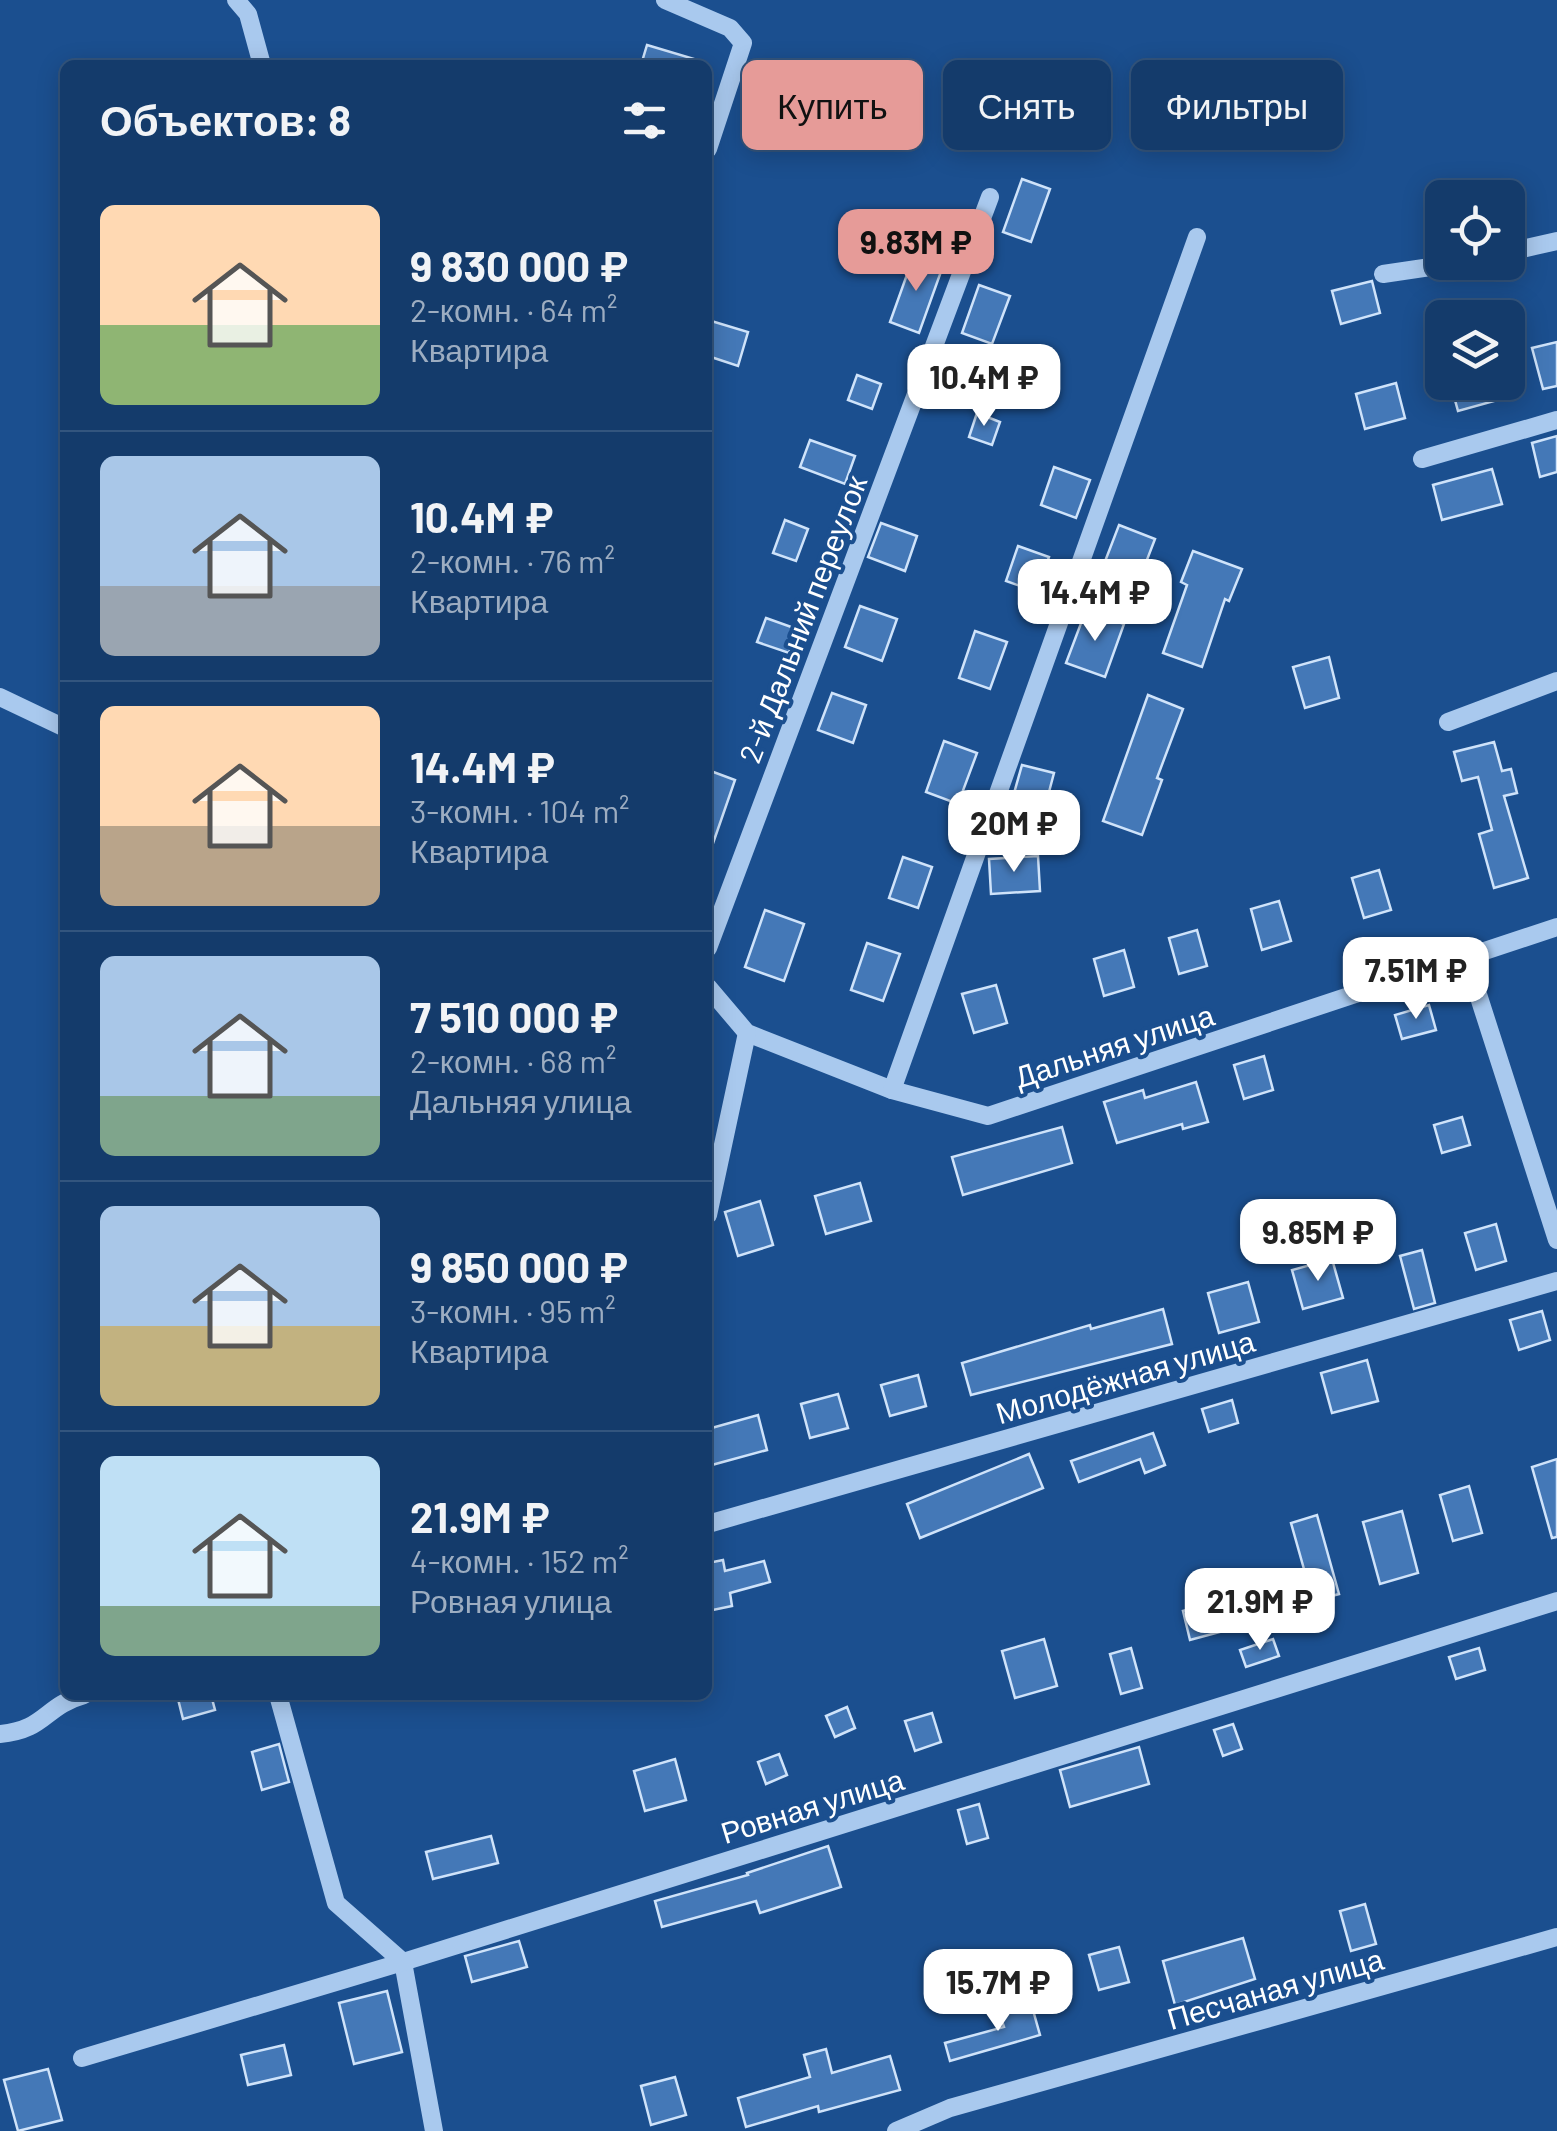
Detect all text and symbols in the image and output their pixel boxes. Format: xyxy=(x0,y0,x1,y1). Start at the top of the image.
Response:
chip: Купить xyxy=(742,60,923,150)
chip: Снять xyxy=(943,60,1111,150)
chip: Фильтры xyxy=(1131,60,1343,150)
icon: filters xyxy=(617,93,672,148)
text: Объектов: 8 xyxy=(100,94,351,144)
map controls xyxy=(1425,180,1525,400)
button: locate xyxy=(1425,180,1525,280)
pin: 9.83M ₽ xyxy=(824,209,1008,294)
text: 9.83M ₽ xyxy=(860,222,972,260)
text: 9 830 000 ₽ xyxy=(410,240,628,290)
icon: home xyxy=(180,245,300,365)
text: 2-комн. · 64 m² xyxy=(410,290,617,328)
button: layers xyxy=(1425,300,1525,400)
text: Квартира xyxy=(410,330,548,368)
pin: 10.4M ₽ xyxy=(892,344,1076,429)
text: 10.4M ₽ xyxy=(929,357,1039,395)
street label: 2-й Дальний переулок xyxy=(731,469,874,768)
text: 10.4M ₽ xyxy=(410,491,553,541)
icon: home xyxy=(180,496,300,616)
text: 2-комн. · 76 m² xyxy=(410,541,615,579)
pin: 14.4M ₽ xyxy=(1003,559,1187,644)
text: 14.4M ₽ xyxy=(1040,572,1150,610)
text: Квартира xyxy=(410,581,548,619)
text: 14.4M ₽ xyxy=(410,741,555,791)
icon: home xyxy=(180,746,300,866)
pin: 20M ₽ xyxy=(944,790,1084,875)
text: 3-комн. · 104 m² xyxy=(410,791,630,829)
text: 20M ₽ xyxy=(970,803,1058,841)
text: Квартира xyxy=(410,831,548,869)
pin: 7.51M ₽ xyxy=(1324,937,1508,1022)
text: 7.51M ₽ xyxy=(1365,950,1467,988)
text: 7 510 000 ₽ xyxy=(410,991,618,1041)
icon: home xyxy=(180,996,300,1116)
street label: Дальняя улица xyxy=(1010,996,1219,1094)
text: 2-комн. · 68 m² xyxy=(410,1041,616,1079)
text: Дальняя улица xyxy=(410,1081,632,1119)
pin: 9.85M ₽ xyxy=(1226,1199,1410,1284)
text: 9.85M ₽ xyxy=(1262,1212,1374,1250)
text: 9 850 000 ₽ xyxy=(410,1241,628,1291)
icon: home xyxy=(180,1246,300,1366)
text: 3-комн. · 95 m² xyxy=(410,1291,616,1329)
street label: Молодёжная улица xyxy=(991,1322,1259,1430)
text: Квартира xyxy=(410,1331,548,1369)
text: 21.9M ₽ xyxy=(410,1491,550,1541)
icon: home xyxy=(180,1496,300,1616)
text: 4-комн. · 152 m² xyxy=(410,1541,629,1579)
pin: 21.9M ₽ xyxy=(1168,1568,1352,1653)
text: Ровная улица xyxy=(410,1581,612,1619)
text: 21.9M ₽ xyxy=(1207,1581,1313,1619)
street label: Ровная улица xyxy=(716,1760,908,1850)
street label: Песчаная улица xyxy=(1163,1940,1388,2036)
pin: 15.7M ₽ xyxy=(906,1949,1090,2034)
text: 15.7M ₽ xyxy=(946,1962,1050,2000)

